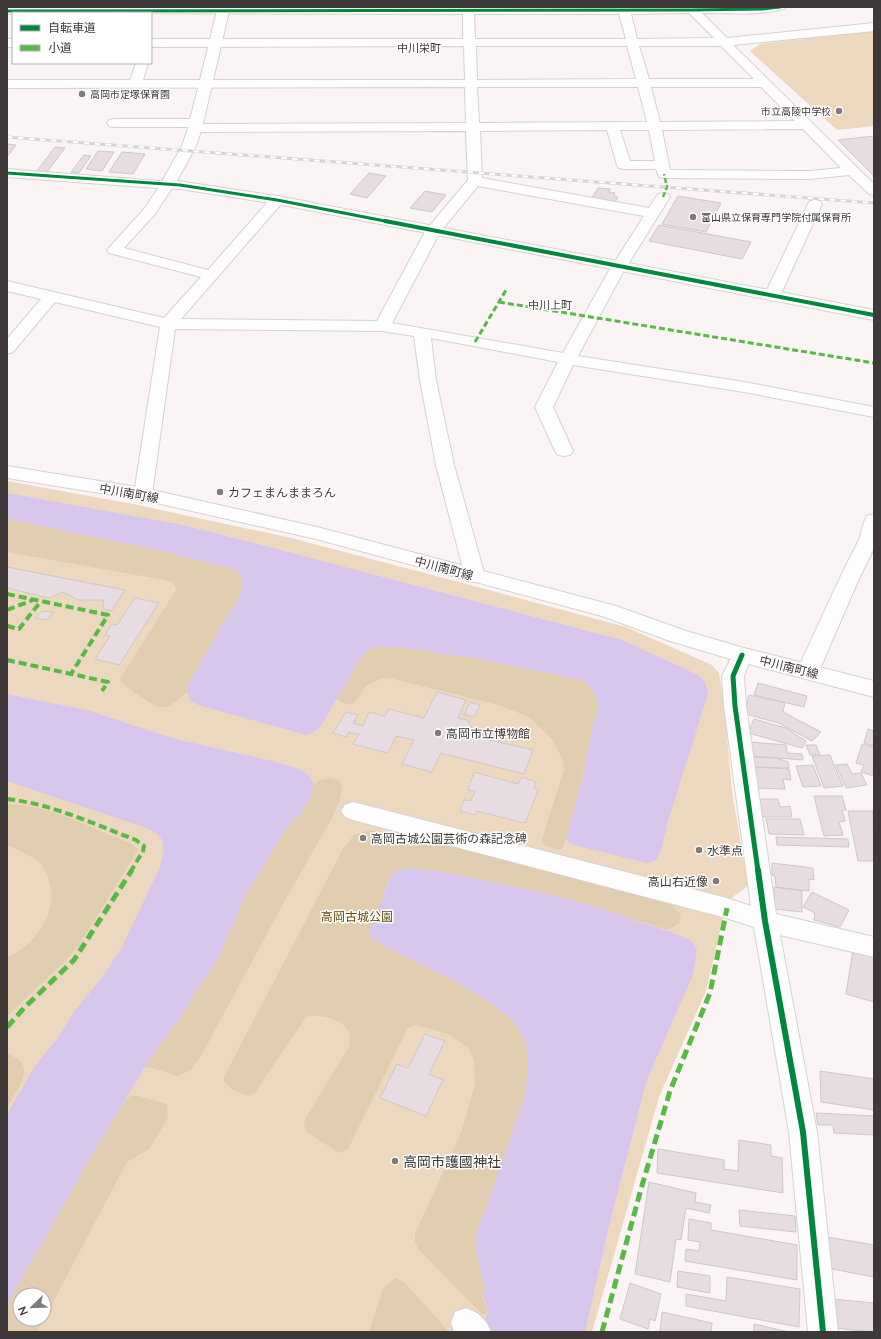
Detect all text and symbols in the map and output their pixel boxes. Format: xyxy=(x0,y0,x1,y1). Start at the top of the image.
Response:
legend xyxy=(12,12,152,64)
text: 自転車道 xyxy=(48,20,96,35)
text: 小道 xyxy=(48,40,72,55)
district label: 中川栄町 xyxy=(397,41,441,54)
place label: 高岡市定塚保育園 xyxy=(90,88,170,100)
marker: 高岡市定塚保育園 xyxy=(77,89,87,99)
place label: 市立高陵中学校 xyxy=(761,105,831,117)
marker: 市立高陵中学校 xyxy=(834,106,844,116)
place label: 富山県立保育専門学院付属保育所 xyxy=(701,211,851,223)
marker: 富山県立保育専門学院付属保育所 xyxy=(688,212,698,222)
district label: 中川上町 xyxy=(528,298,572,311)
street label: 中川南町線 xyxy=(98,480,160,506)
place label: カフェまんままろん xyxy=(228,485,336,500)
marker: カフェまんままろん xyxy=(215,487,225,497)
street label: 中川南町線 xyxy=(413,553,475,583)
street label: 中川南町線 xyxy=(758,652,820,682)
place label: 高岡市立博物館 xyxy=(446,726,530,741)
marker: 高岡市立博物館 xyxy=(433,728,443,738)
place label: 高岡古城公園芸術の森記念碑 xyxy=(371,831,527,846)
marker: 高岡古城公園芸術の森記念碑 xyxy=(358,833,368,843)
place label: 水準点 xyxy=(707,843,743,858)
marker: 水準点 xyxy=(694,845,704,855)
place label: 高山右近像 xyxy=(648,874,708,889)
marker: 高山右近像 xyxy=(711,876,721,886)
park label: 高岡古城公園 xyxy=(321,909,393,924)
place label: 高岡市護國神社 xyxy=(403,1153,501,1170)
marker: 高岡市護國神社 xyxy=(390,1156,400,1166)
north arrow xyxy=(12,1287,52,1327)
text: N xyxy=(15,1305,30,1318)

